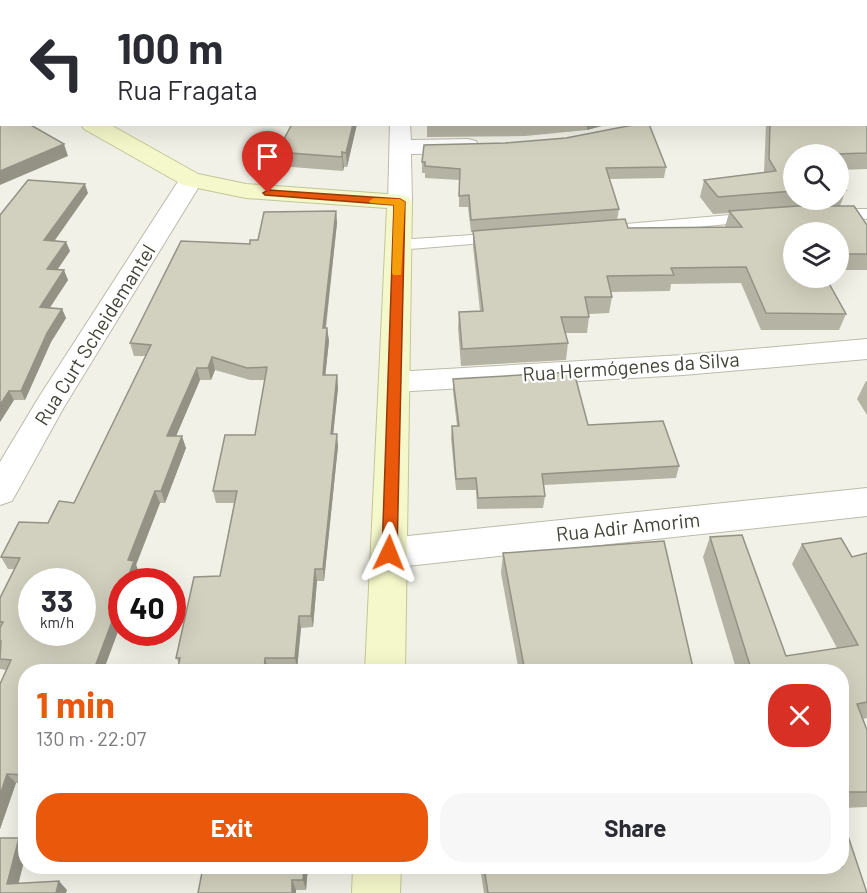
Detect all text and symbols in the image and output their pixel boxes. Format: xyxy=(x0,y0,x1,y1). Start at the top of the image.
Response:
text: 100 m xyxy=(117,22,223,72)
icon: left xyxy=(18,24,96,102)
text: Rua Fragata xyxy=(117,73,258,105)
pin xyxy=(242,131,293,193)
icon: arrive xyxy=(251,140,284,173)
map controls xyxy=(783,144,849,288)
button: search xyxy=(783,144,849,210)
button: layers xyxy=(783,222,849,288)
street label: Rua Curt Scheidemantel xyxy=(29,240,160,429)
street label: Rua Hermógenes da Silva xyxy=(522,346,740,386)
street label: Rua Adir Amorim xyxy=(555,507,701,546)
position arrow xyxy=(357,521,421,585)
speed limit sign: 40 xyxy=(108,568,186,646)
text: 33 xyxy=(41,582,73,618)
text: km/h xyxy=(40,613,74,631)
text: 1 min xyxy=(36,682,115,725)
button: close xyxy=(768,684,831,747)
text: 130 m · 22:07 xyxy=(36,726,146,750)
button: Exit xyxy=(36,793,428,862)
button: Share xyxy=(440,793,831,862)

